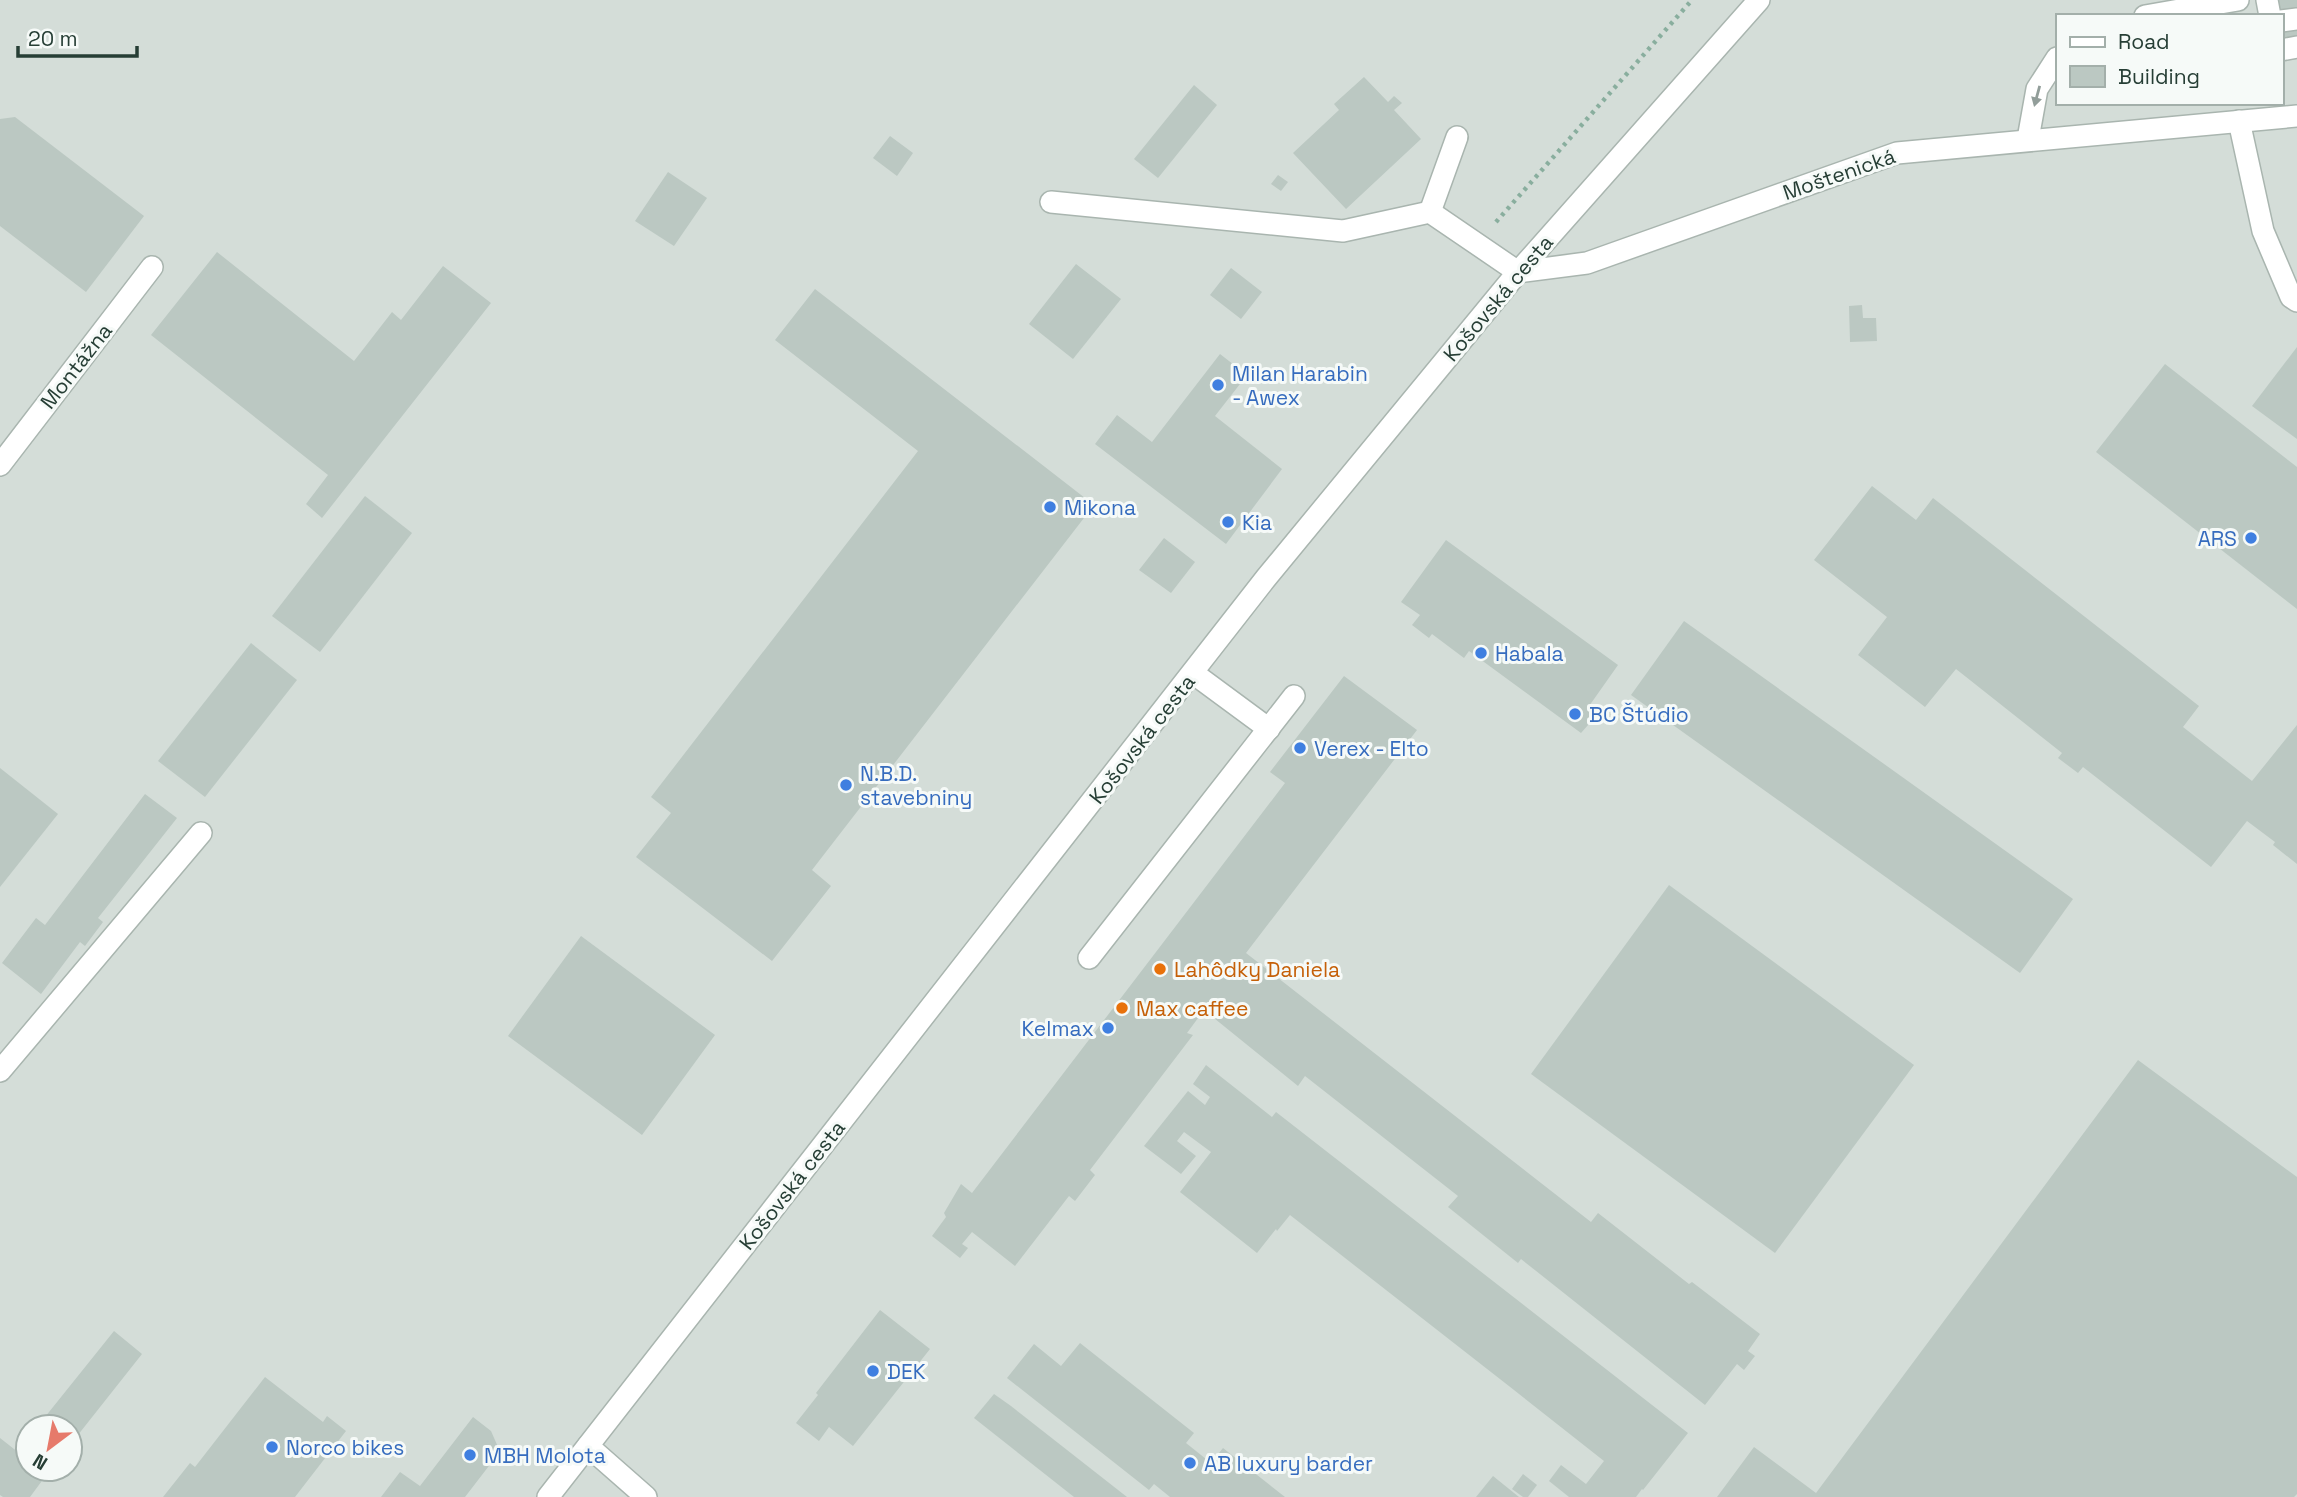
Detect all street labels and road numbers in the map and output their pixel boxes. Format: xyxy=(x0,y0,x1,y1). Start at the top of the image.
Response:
street label: Moštenická xyxy=(1779,142,1899,206)
street label: Košovská cesta xyxy=(1437,229,1559,367)
street label: Montážna xyxy=(34,318,118,414)
street label: Košovská cesta xyxy=(1083,669,1201,809)
street label: Košovská cesta xyxy=(733,1115,851,1255)

